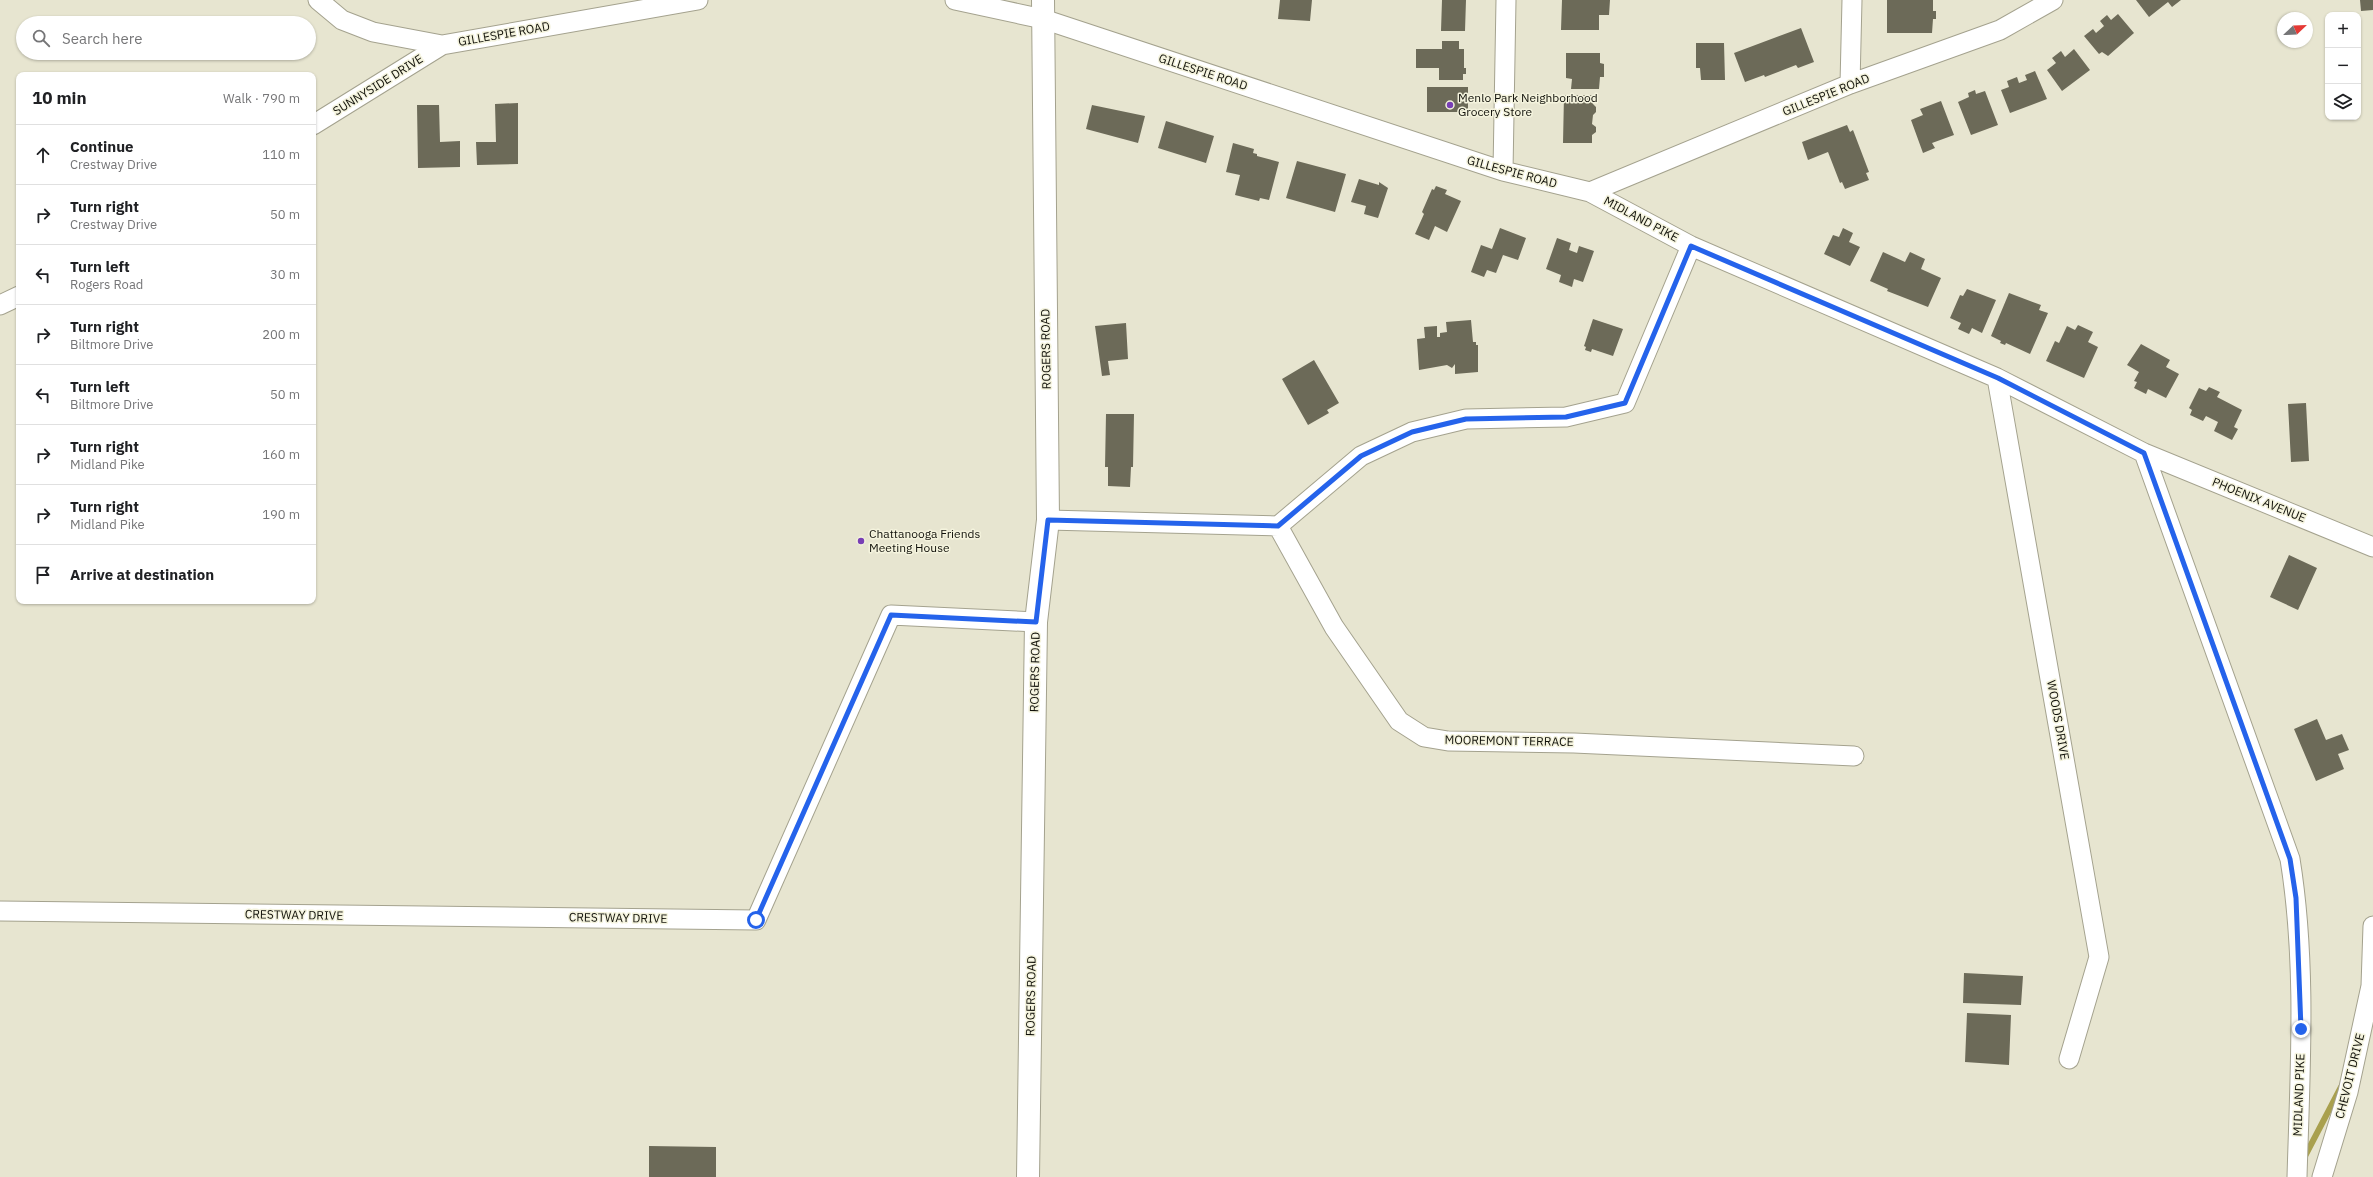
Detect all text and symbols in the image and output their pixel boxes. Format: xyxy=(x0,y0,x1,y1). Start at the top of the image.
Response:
north arrow xyxy=(2277,12,2313,48)
map controls xyxy=(2325,12,2361,120)
button: + xyxy=(2325,12,2361,48)
search box xyxy=(16,16,316,60)
street label: GILLESPIE ROAD xyxy=(457,18,551,49)
icon: search xyxy=(30,27,52,49)
text: Search here xyxy=(62,29,142,48)
button: − xyxy=(2325,48,2361,84)
street label: GILLESPIE ROAD xyxy=(1157,50,1250,93)
street label: SUNNYSIDE DRIVE xyxy=(330,51,426,118)
street label: GILLESPIE ROAD xyxy=(1780,70,1872,119)
button: layers xyxy=(2325,84,2361,120)
text: 10 min xyxy=(32,87,87,109)
text: Walk · 790 m xyxy=(223,90,300,107)
place label: Menlo Park Neighborhood Grocery Store xyxy=(1458,90,1598,119)
marker: Menlo Park Neighborhood Grocery Store xyxy=(1445,100,1455,110)
text: Continue xyxy=(70,137,134,156)
icon: ahead xyxy=(32,144,54,166)
text: 110 m xyxy=(262,146,300,163)
street label: GILLESPIE ROAD xyxy=(1465,152,1559,191)
text: Crestway Drive xyxy=(70,156,157,173)
street label: MIDLAND PIKE xyxy=(1601,193,1681,245)
text: Turn right xyxy=(70,197,139,216)
icon: right xyxy=(32,204,54,226)
text: 50 m xyxy=(270,206,300,223)
text: Crestway Drive xyxy=(70,216,157,233)
text: Turn left xyxy=(70,257,130,276)
icon: left xyxy=(32,264,54,286)
text: 30 m xyxy=(270,266,300,283)
text: Rogers Road xyxy=(70,276,143,293)
street label: ROGERS ROAD xyxy=(1037,309,1054,389)
text: Turn right xyxy=(70,317,139,336)
icon: right xyxy=(32,324,54,346)
text: 200 m xyxy=(262,326,300,343)
text: Biltmore Drive xyxy=(70,336,154,353)
text: Turn left xyxy=(70,377,130,396)
icon: left xyxy=(32,384,54,406)
text: 50 m xyxy=(270,386,300,403)
text: Biltmore Drive xyxy=(70,396,154,413)
text: Turn right xyxy=(70,437,139,456)
icon: right xyxy=(32,444,54,466)
text: 160 m xyxy=(262,446,300,463)
text: Midland Pike xyxy=(70,456,145,473)
street label: PHOENIX AVENUE xyxy=(2210,474,2308,525)
text: Turn right xyxy=(70,497,139,516)
icon: right xyxy=(32,504,54,526)
text: 190 m xyxy=(262,506,300,523)
text: Midland Pike xyxy=(70,516,145,533)
place label: Chattanooga Friends Meeting House xyxy=(869,526,980,555)
marker: Chattanooga Friends Meeting House xyxy=(856,536,866,546)
icon: arrive xyxy=(32,564,54,586)
text: Arrive at destination xyxy=(70,565,214,584)
street label: ROGERS ROAD xyxy=(1026,632,1043,712)
street label: WOODS DRIVE xyxy=(2044,679,2073,761)
street label: MOOREMONT TERRACE xyxy=(1444,732,1574,749)
street label: CRESTWAY DRIVE xyxy=(245,906,343,923)
street label: CRESTWAY DRIVE xyxy=(569,909,667,926)
route start xyxy=(747,911,765,929)
street label: ROGERS ROAD xyxy=(1022,956,1039,1036)
route end xyxy=(2292,1020,2310,1038)
street label: CHEVOIT DRIVE xyxy=(2332,1032,2367,1120)
street label: MIDLAND PIKE xyxy=(2290,1053,2307,1137)

